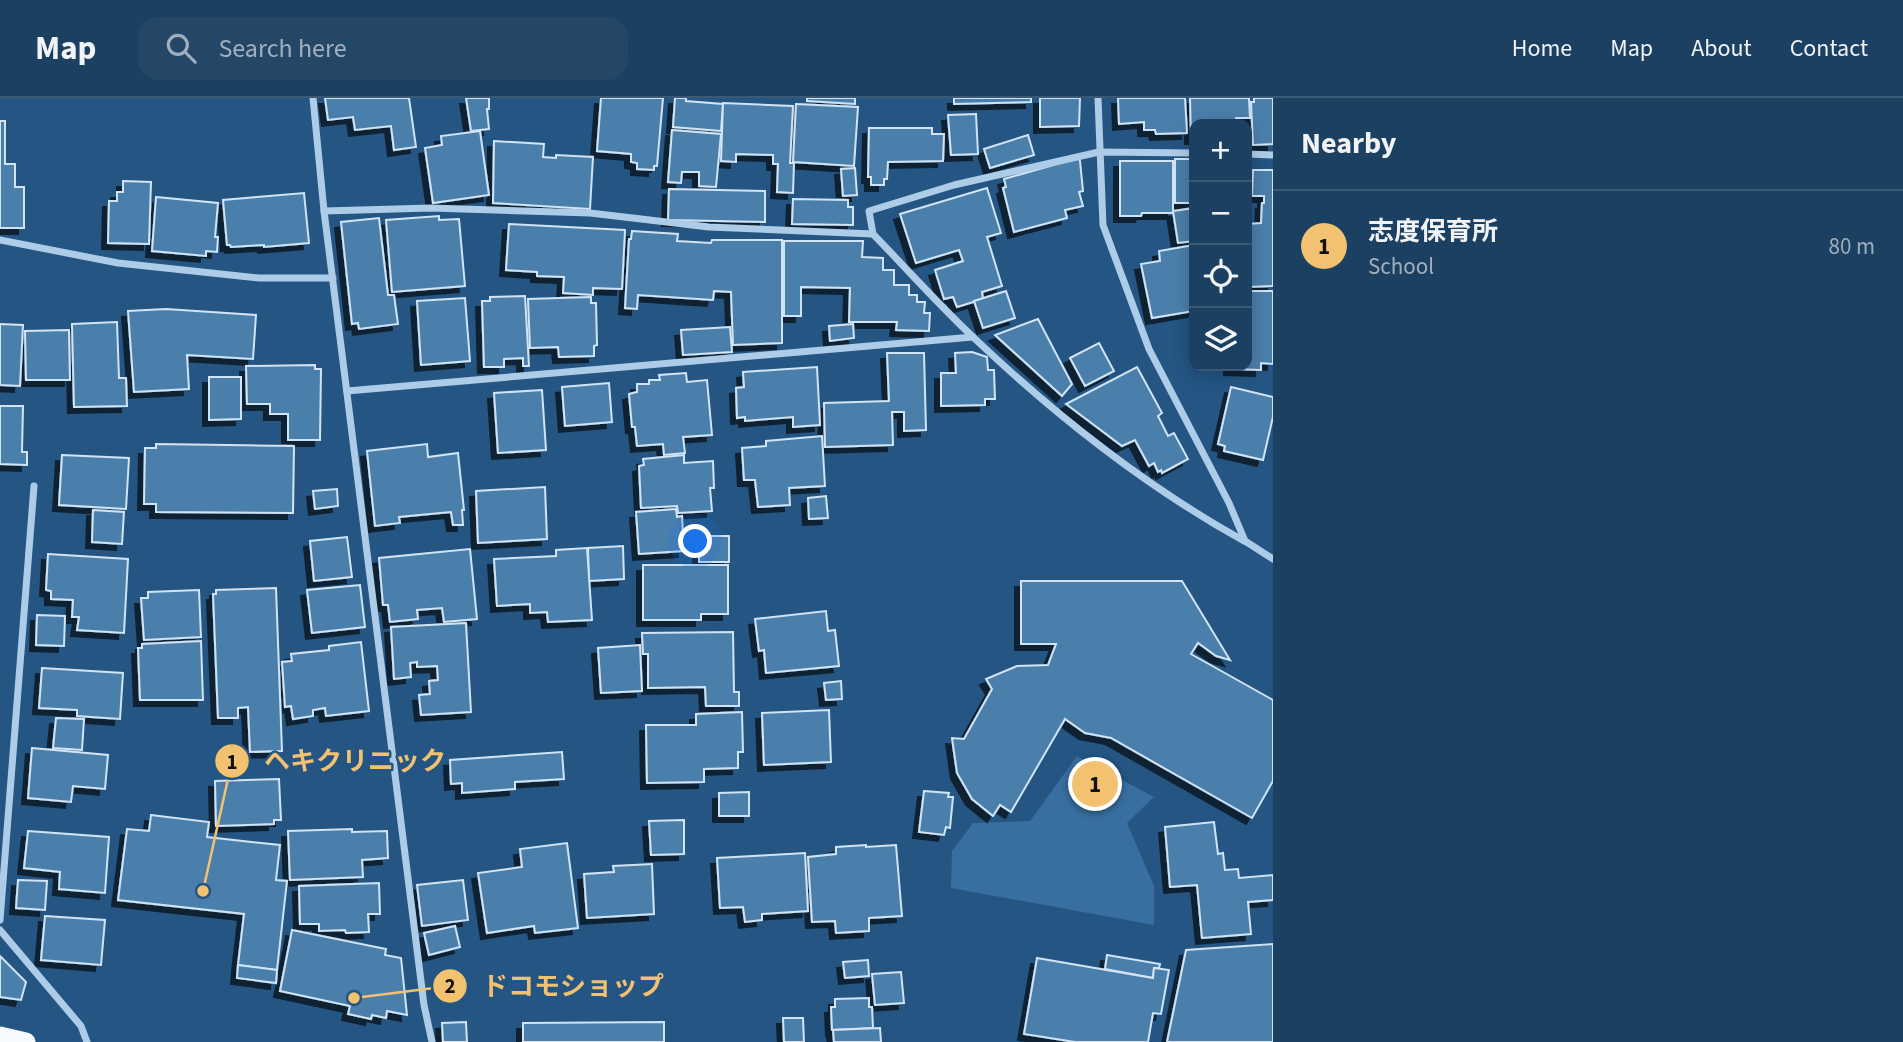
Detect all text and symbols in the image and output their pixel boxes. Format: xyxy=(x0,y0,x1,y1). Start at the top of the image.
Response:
search box xyxy=(138,17,628,80)
text: Map xyxy=(35,25,96,72)
icon: search xyxy=(162,29,200,67)
text: Search here xyxy=(218,30,347,67)
text: Home xyxy=(1512,31,1572,66)
text: Map xyxy=(1610,31,1653,66)
text: About xyxy=(1691,31,1752,66)
text: Contact xyxy=(1790,31,1868,66)
map controls xyxy=(1189,119,1252,371)
button: + xyxy=(1189,119,1252,182)
text: Nearby xyxy=(1301,122,1396,165)
button: − xyxy=(1189,182,1252,245)
text: 志度保育所 xyxy=(1368,213,1498,250)
text: 1 xyxy=(1318,230,1330,263)
text: 80 m xyxy=(1828,230,1875,263)
button: locate xyxy=(1189,245,1252,308)
text: School xyxy=(1368,250,1434,283)
button: layers xyxy=(1189,308,1252,371)
your location xyxy=(678,524,712,558)
callout: ヘキクリニック xyxy=(215,738,460,785)
text: ヘキクリニック xyxy=(264,743,446,780)
text: 1 xyxy=(226,747,238,777)
pin: 1 xyxy=(1072,758,1118,810)
callout: ドコモショップ xyxy=(433,962,678,1009)
text: ドコモショップ xyxy=(482,968,664,1005)
text: 2 xyxy=(444,971,456,1001)

